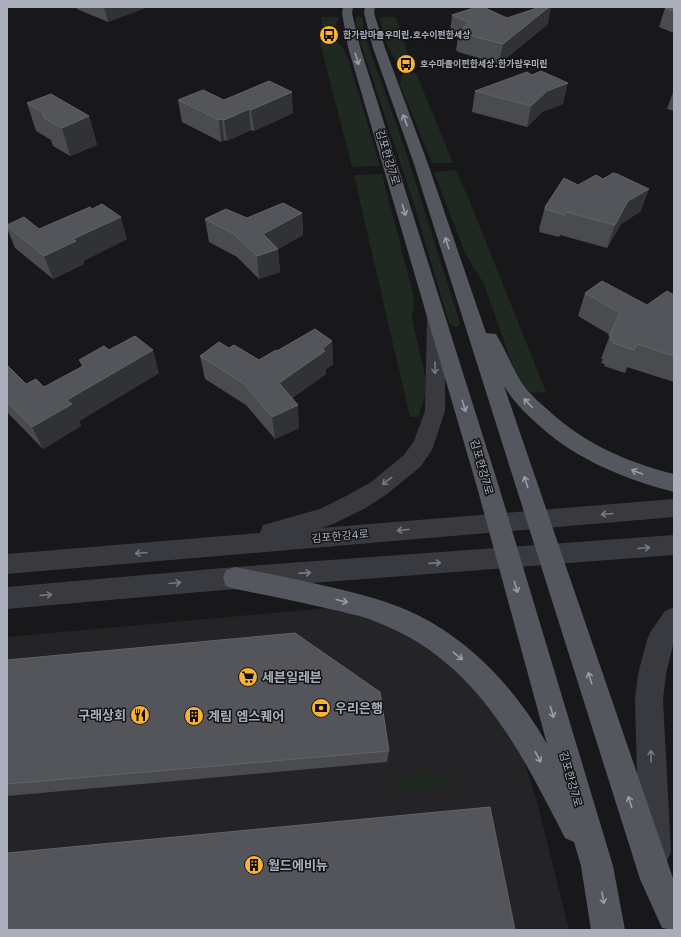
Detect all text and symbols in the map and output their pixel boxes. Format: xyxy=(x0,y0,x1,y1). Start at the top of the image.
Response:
bus stop icon: 한가람마을우미린.호수이편한세상 xyxy=(318,24,340,46)
place label: 한가람마을우미린.호수이편한세상 xyxy=(343,29,471,40)
one-way arrow xyxy=(354,52,361,65)
bus stop icon: 호수마을이편한세상.한가람우미린 xyxy=(395,53,417,75)
place label: 호수마을이편한세상.한가람우미린 xyxy=(420,58,548,69)
one-way arrow xyxy=(401,115,409,127)
street label: 김포한강7로 xyxy=(373,128,402,187)
one-way arrow xyxy=(401,203,408,216)
one-way arrow xyxy=(443,237,450,250)
one-way arrow xyxy=(431,361,439,374)
one-way arrow xyxy=(523,398,533,408)
one-way arrow xyxy=(461,400,468,413)
street label: 김포한강7로 xyxy=(467,438,496,497)
one-way arrow xyxy=(631,468,643,476)
one-way arrow xyxy=(522,476,529,489)
one-way arrow xyxy=(382,477,393,486)
one-way arrow xyxy=(601,510,614,517)
one-way arrow xyxy=(397,527,410,534)
street label: 김포한강4로 xyxy=(311,528,369,545)
one-way arrow xyxy=(637,544,650,551)
one-way arrow xyxy=(135,550,148,557)
one-way arrow xyxy=(428,560,441,567)
one-way arrow xyxy=(298,569,311,576)
one-way arrow xyxy=(168,580,181,587)
one-way arrow xyxy=(513,580,520,593)
one-way arrow xyxy=(39,591,52,598)
one-way arrow xyxy=(335,598,348,605)
one-way arrow xyxy=(452,652,463,661)
supermarket icon: 세븐일레븐 xyxy=(237,666,259,688)
place label: 세븐일레븐 xyxy=(262,670,322,685)
one-way arrow xyxy=(586,672,593,685)
bank icon: 우리은행 xyxy=(310,697,332,719)
place label: 우리은행 xyxy=(335,701,383,716)
restaurant icon: 구래상회 xyxy=(129,704,151,726)
building icon: 계림 엠스퀘어 xyxy=(183,705,205,727)
one-way arrow xyxy=(549,705,556,718)
place label: 구래상회 xyxy=(78,708,126,723)
place label: 계림 엠스퀘어 xyxy=(208,709,284,724)
street label: 김포한강7로 xyxy=(556,750,585,809)
one-way arrow xyxy=(647,750,655,763)
one-way arrow xyxy=(535,751,543,763)
one-way arrow xyxy=(626,796,634,808)
building icon: 월드에비뉴 xyxy=(243,854,265,876)
place label: 월드에비뉴 xyxy=(268,858,328,873)
one-way arrow xyxy=(599,891,607,904)

